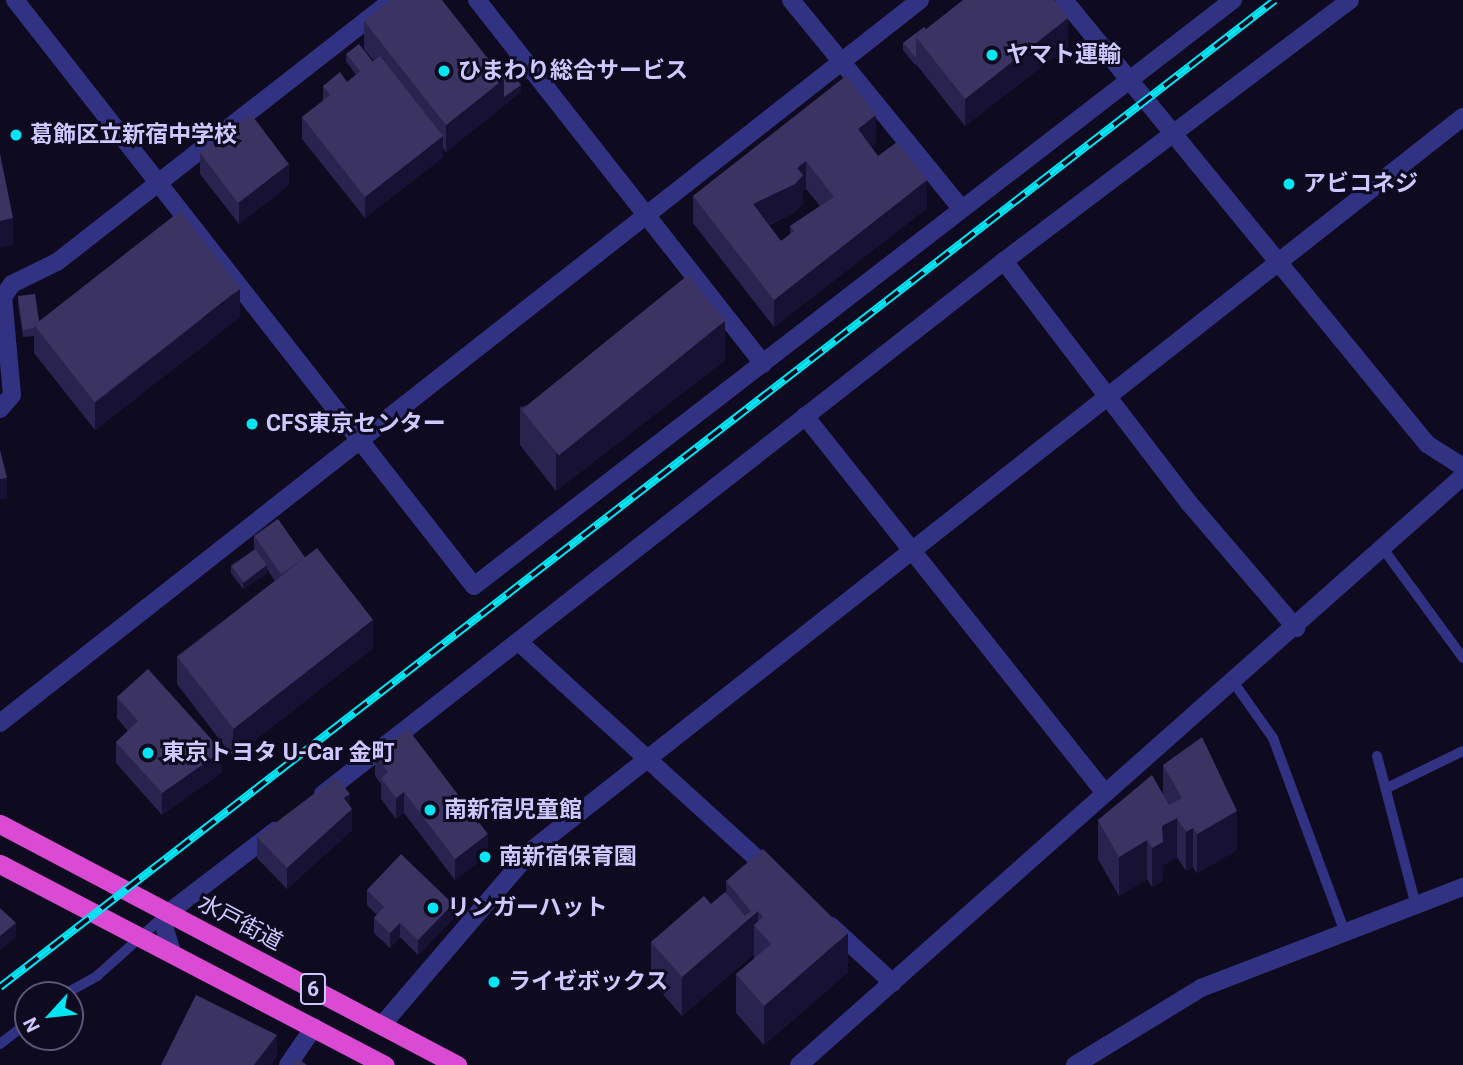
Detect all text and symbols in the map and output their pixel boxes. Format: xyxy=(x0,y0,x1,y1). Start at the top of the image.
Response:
place label: ヤマト運輸 xyxy=(1006,41,1121,69)
marker: ヤマト運輸 xyxy=(984,47,1000,63)
place label: ひまわり総合サービス xyxy=(458,57,688,85)
marker: ひまわり総合サービス xyxy=(436,63,452,79)
place label: 葛飾区立新宿中学校 xyxy=(30,121,237,149)
marker: 葛飾区立新宿中学校 xyxy=(8,127,24,143)
place label: アビコネジ xyxy=(1303,170,1418,198)
marker: アビコネジ xyxy=(1281,176,1297,192)
place label: CFS東京センター xyxy=(266,410,446,438)
marker: CFS東京センター xyxy=(244,416,260,432)
place label: 東京トヨタ U-Car 金町 xyxy=(162,739,394,767)
marker: 東京トヨタ U-Car 金町 xyxy=(140,745,156,761)
place label: 南新宿児童館 xyxy=(444,796,582,824)
marker: 南新宿児童館 xyxy=(422,802,438,818)
place label: 南新宿保育園 xyxy=(499,843,637,871)
marker: 南新宿保育園 xyxy=(477,849,493,865)
street label: 水戸街道 xyxy=(193,889,287,957)
place label: リンガーハット xyxy=(447,894,608,922)
marker: リンガーハット xyxy=(425,900,441,916)
place label: ライゼボックス xyxy=(508,968,669,996)
road number: 6 xyxy=(299,972,327,1006)
marker: ライゼボックス xyxy=(486,974,502,990)
north arrow xyxy=(14,981,84,1051)
text: N xyxy=(18,1014,45,1036)

